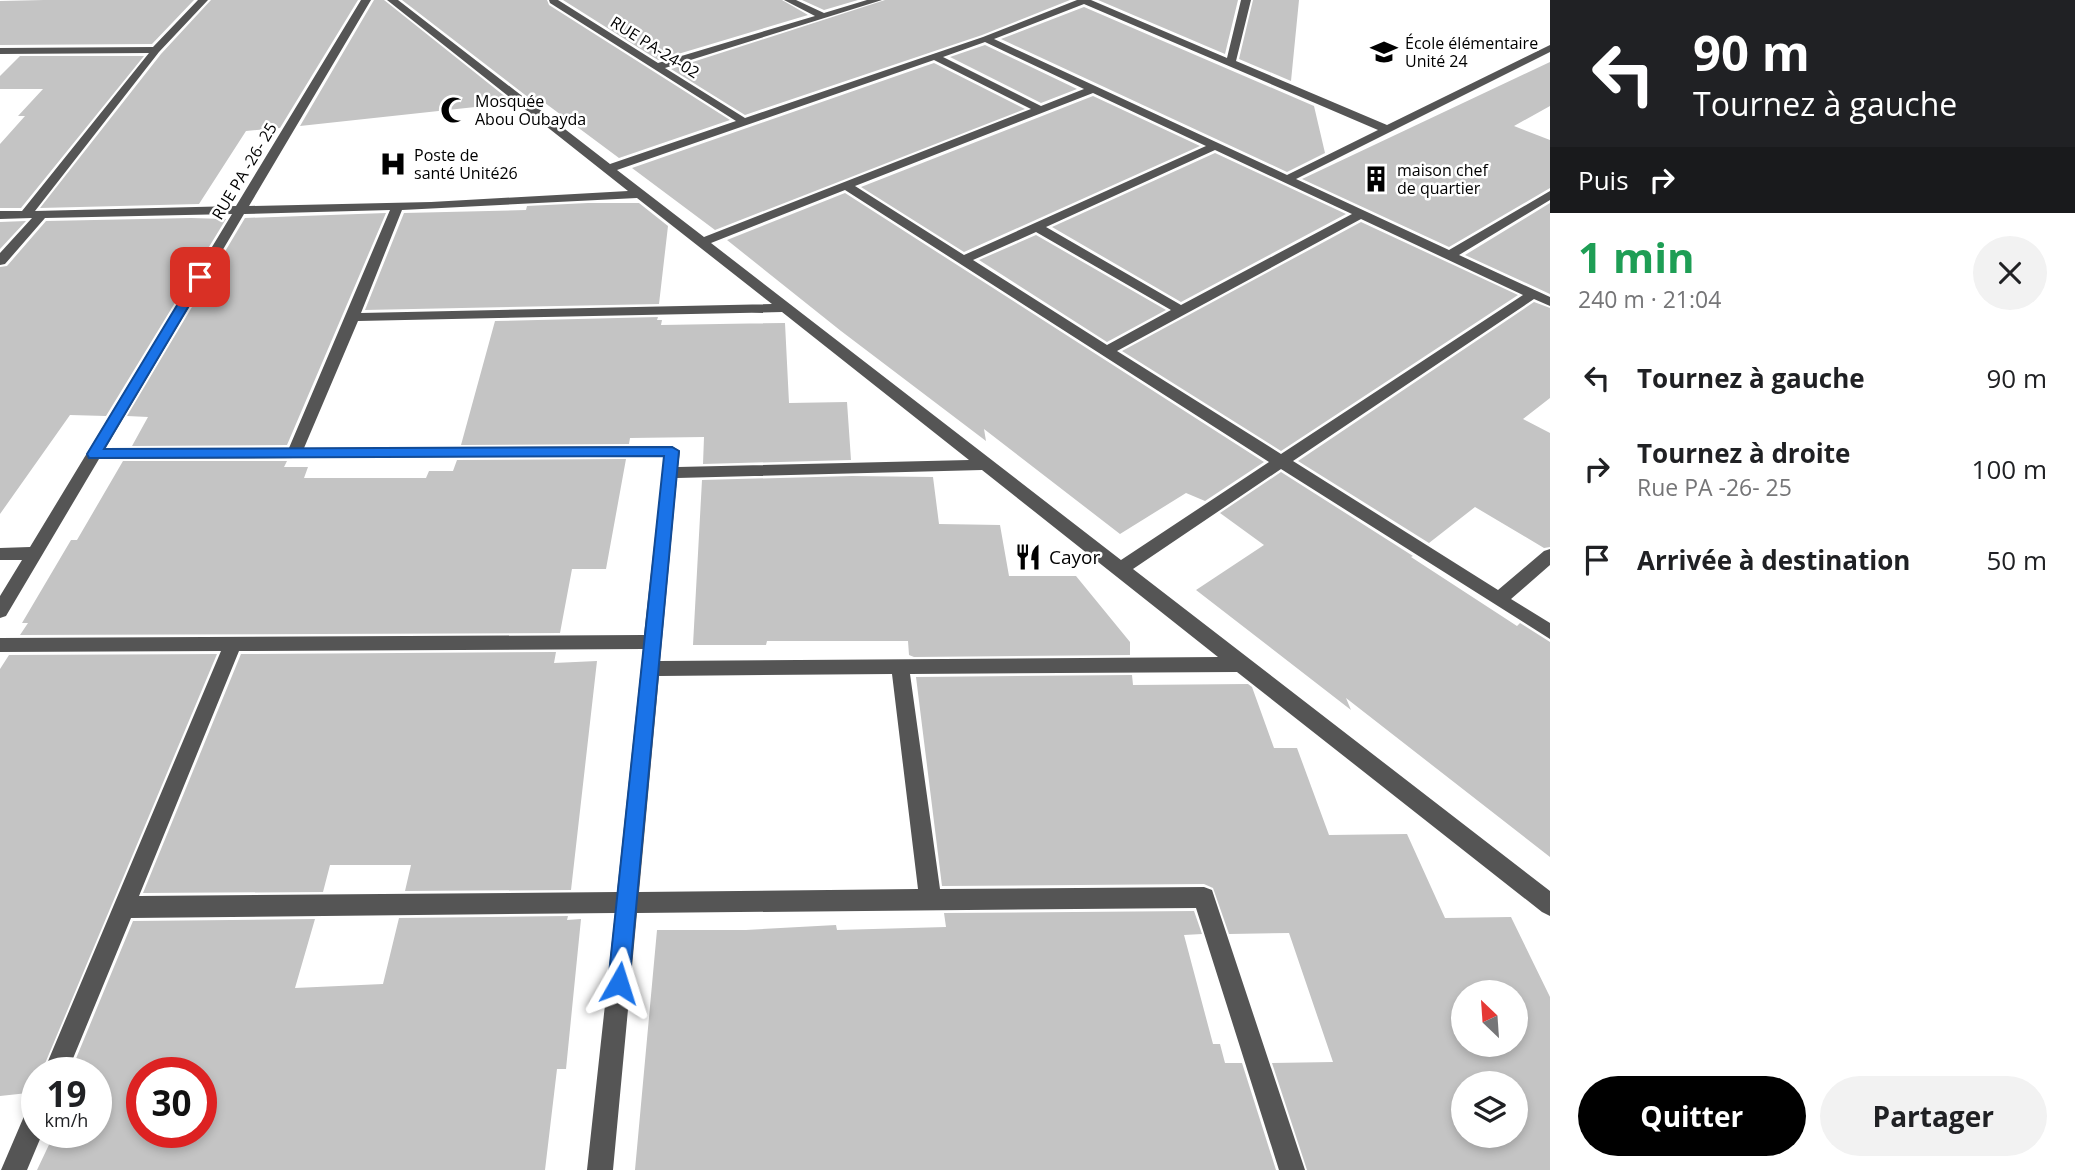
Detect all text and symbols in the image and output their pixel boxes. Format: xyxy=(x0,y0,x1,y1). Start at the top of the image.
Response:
street label: RUE PA-24-02 xyxy=(606,11,704,83)
text: 90 m xyxy=(1693,19,1810,85)
icon: left xyxy=(1578,28,1669,119)
place label: École élémentaire Unité 24 xyxy=(1405,32,1538,72)
school or university icon: École élémentaire Unité 24 xyxy=(1369,37,1399,67)
text: Tournez à gauche xyxy=(1693,82,1957,125)
place label: Mosquée Abou Oubayda xyxy=(475,90,586,130)
mosque icon: Mosquée Abou Oubayda xyxy=(439,95,469,125)
street label: RUE PA -26- 25 xyxy=(206,118,282,224)
place label: Poste de santé Unité26 xyxy=(414,144,518,184)
hospital icon: Poste de santé Unité26 xyxy=(378,149,408,179)
place label: maison chef de quartier xyxy=(1397,159,1489,199)
icon: right xyxy=(1643,161,1681,199)
text: Puis xyxy=(1578,162,1629,198)
building icon: maison chef de quartier xyxy=(1361,164,1391,194)
text: 1 min xyxy=(1578,228,1695,285)
button: close xyxy=(1973,236,2047,310)
pin xyxy=(170,247,230,307)
icon: arrive xyxy=(181,258,219,296)
text: 240 m · 21:04 xyxy=(1578,283,1721,315)
icon: left xyxy=(1578,359,1616,397)
text: Tournez à gauche xyxy=(1637,360,1865,396)
text: 90 m xyxy=(1986,360,2047,396)
text: Tournez à droite xyxy=(1637,435,1850,471)
icon: right xyxy=(1578,450,1616,488)
text: 100 m xyxy=(1972,451,2047,487)
text: Rue PA -26- 25 xyxy=(1637,471,1792,503)
icon: arrive xyxy=(1578,541,1616,579)
restaurant icon: Cayor xyxy=(1013,542,1043,572)
text: Arrivée à destination xyxy=(1637,542,1910,578)
text: 50 m xyxy=(1986,542,2047,578)
place label: Cayor xyxy=(1049,544,1100,570)
position arrow xyxy=(582,946,656,1020)
north arrow xyxy=(1451,980,1528,1057)
map controls xyxy=(1451,980,1528,1148)
speed limit sign: 30 xyxy=(126,1057,217,1148)
text: 19 xyxy=(46,1070,87,1117)
button: layers xyxy=(1451,1071,1528,1148)
button: Quitter xyxy=(1578,1076,1806,1156)
button: Partager xyxy=(1820,1076,2047,1156)
text: km/h xyxy=(45,1108,88,1132)

